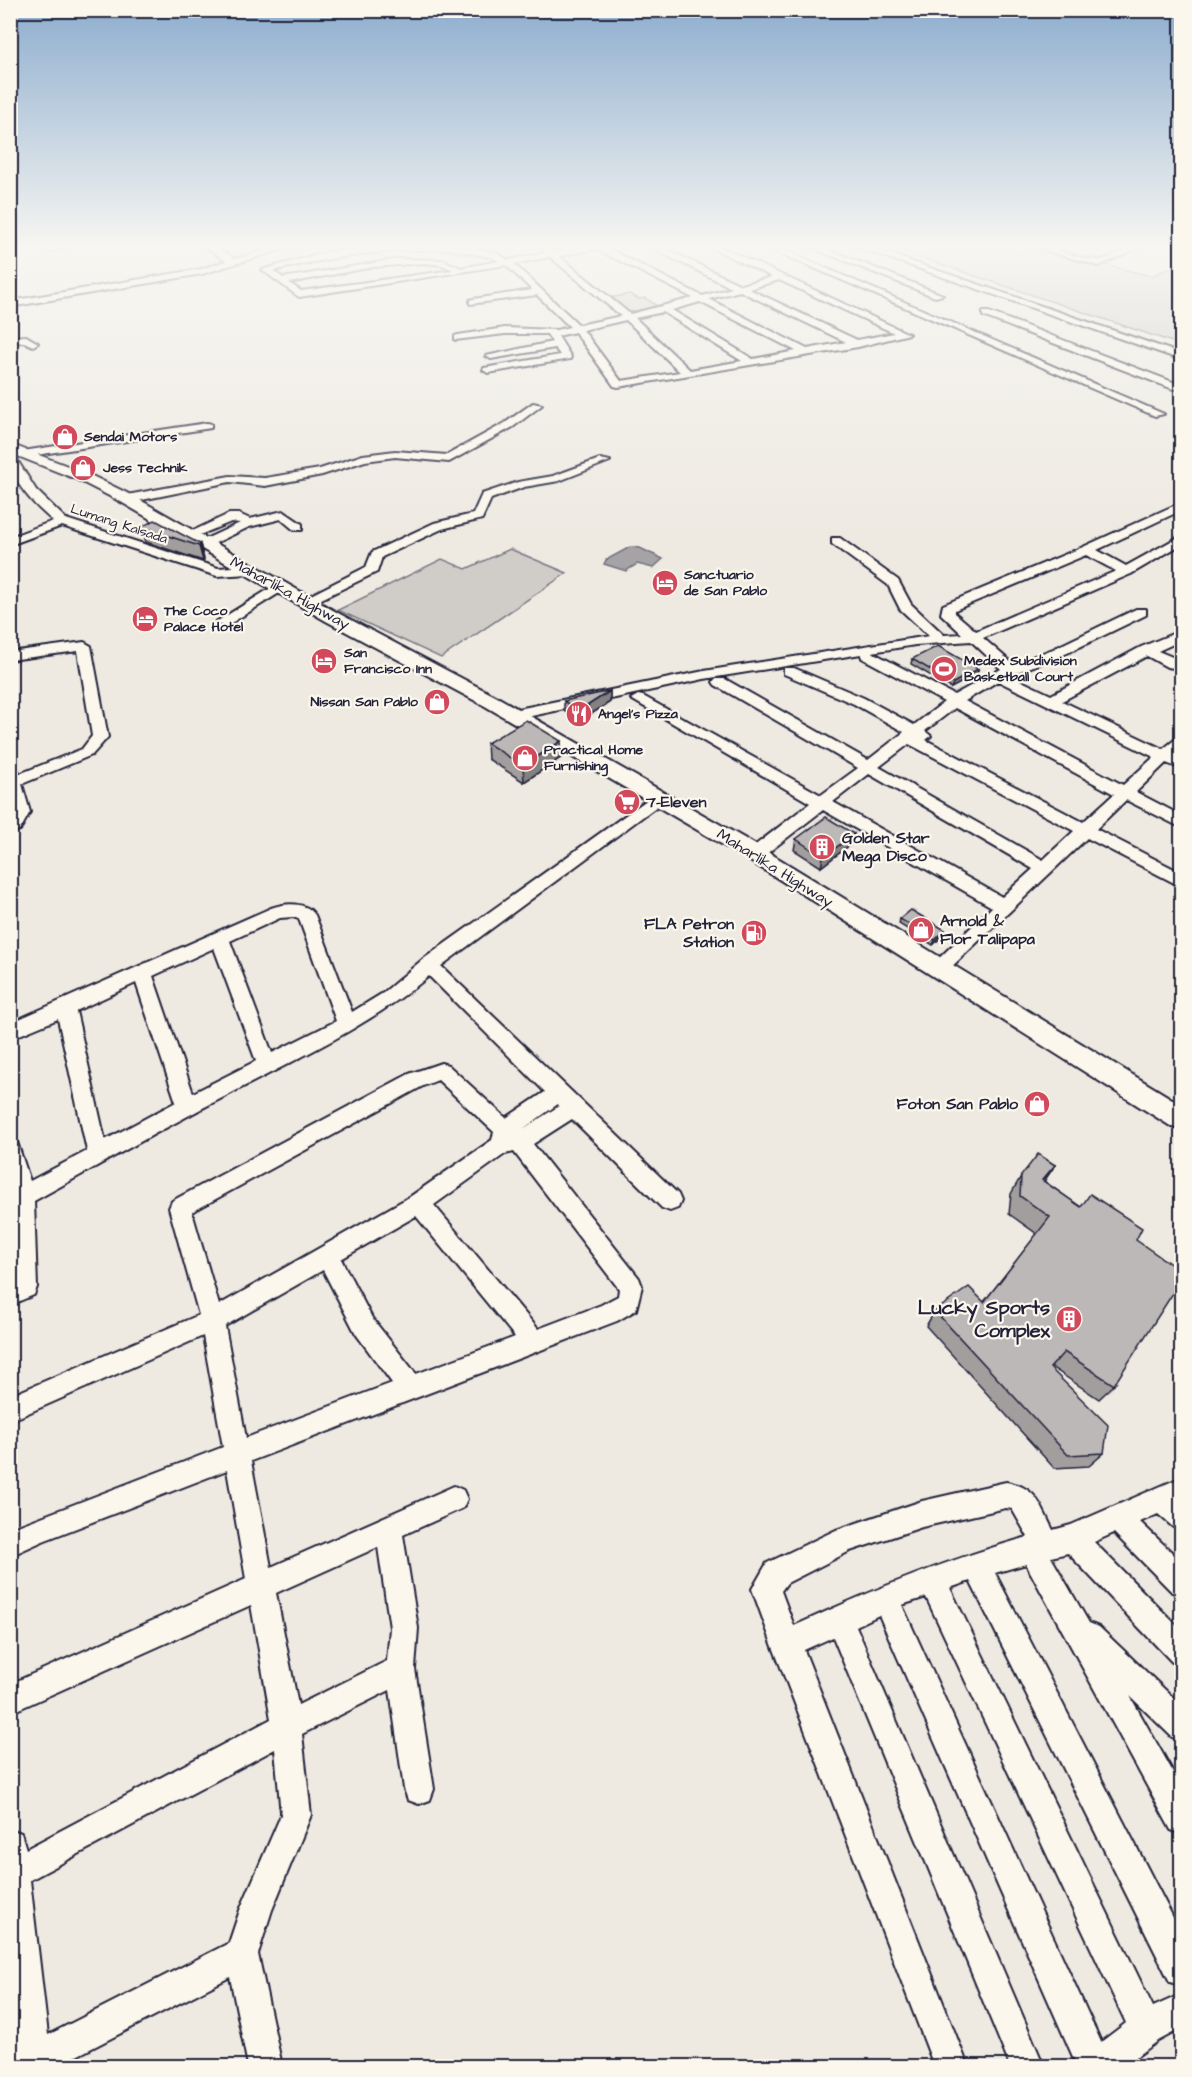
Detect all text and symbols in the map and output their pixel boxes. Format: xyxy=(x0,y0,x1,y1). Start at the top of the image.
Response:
shop icon: Sendai Motors xyxy=(50,422,80,452)
place label: Sendai Motors xyxy=(83,427,177,447)
shop icon: Jess Technik xyxy=(68,453,98,483)
place label: Jess Technik xyxy=(102,458,188,478)
street label: Lumang Kalsada xyxy=(68,499,170,549)
street label: Maharlika Highway xyxy=(226,551,354,636)
place label: Sanctuario de San Pablo xyxy=(683,565,767,601)
hotel icon: Sanctuario de San Pablo xyxy=(650,568,680,598)
place label: The Coco Palace Hotel xyxy=(163,601,244,637)
hotel icon: The Coco Palace Hotel xyxy=(130,604,160,634)
place label: San Francisco Inn xyxy=(343,643,432,679)
hotel icon: San Francisco Inn xyxy=(309,646,339,676)
place label: Medex Subdivision Basketball Court xyxy=(964,651,1077,687)
sports icon: Medex Subdivision Basketball Court xyxy=(929,654,959,684)
shop icon: Nissan San Pablo xyxy=(422,687,452,717)
place label: Nissan San Pablo xyxy=(311,692,418,712)
restaurant icon: Angel's Pizza xyxy=(564,699,594,729)
place label: Angel's Pizza xyxy=(598,704,679,725)
place label: Practical Home Furnishing xyxy=(544,740,643,777)
shop icon: Practical Home Furnishing xyxy=(510,743,540,773)
supermarket icon: 7-Eleven xyxy=(612,787,642,817)
place label: 7-Eleven xyxy=(645,791,706,813)
street label: Maharlika Highway xyxy=(712,823,838,914)
place label: Golden Star Mega Disco xyxy=(842,827,930,869)
building icon: Golden Star Mega Disco xyxy=(807,832,837,862)
place label: Arnold & Flor Talipapa xyxy=(940,910,1036,950)
place label: FLA Petron Station xyxy=(644,913,734,953)
shop icon: Arnold & Flor Talipapa xyxy=(906,915,936,945)
fuel station icon: FLA Petron Station xyxy=(739,918,769,948)
shop icon: Foton San Pablo xyxy=(1022,1089,1052,1119)
place label: Foton San Pablo xyxy=(896,1093,1019,1115)
place label: Lucky Sports Complex xyxy=(918,1294,1051,1345)
building icon: Lucky Sports Complex xyxy=(1054,1304,1084,1334)

